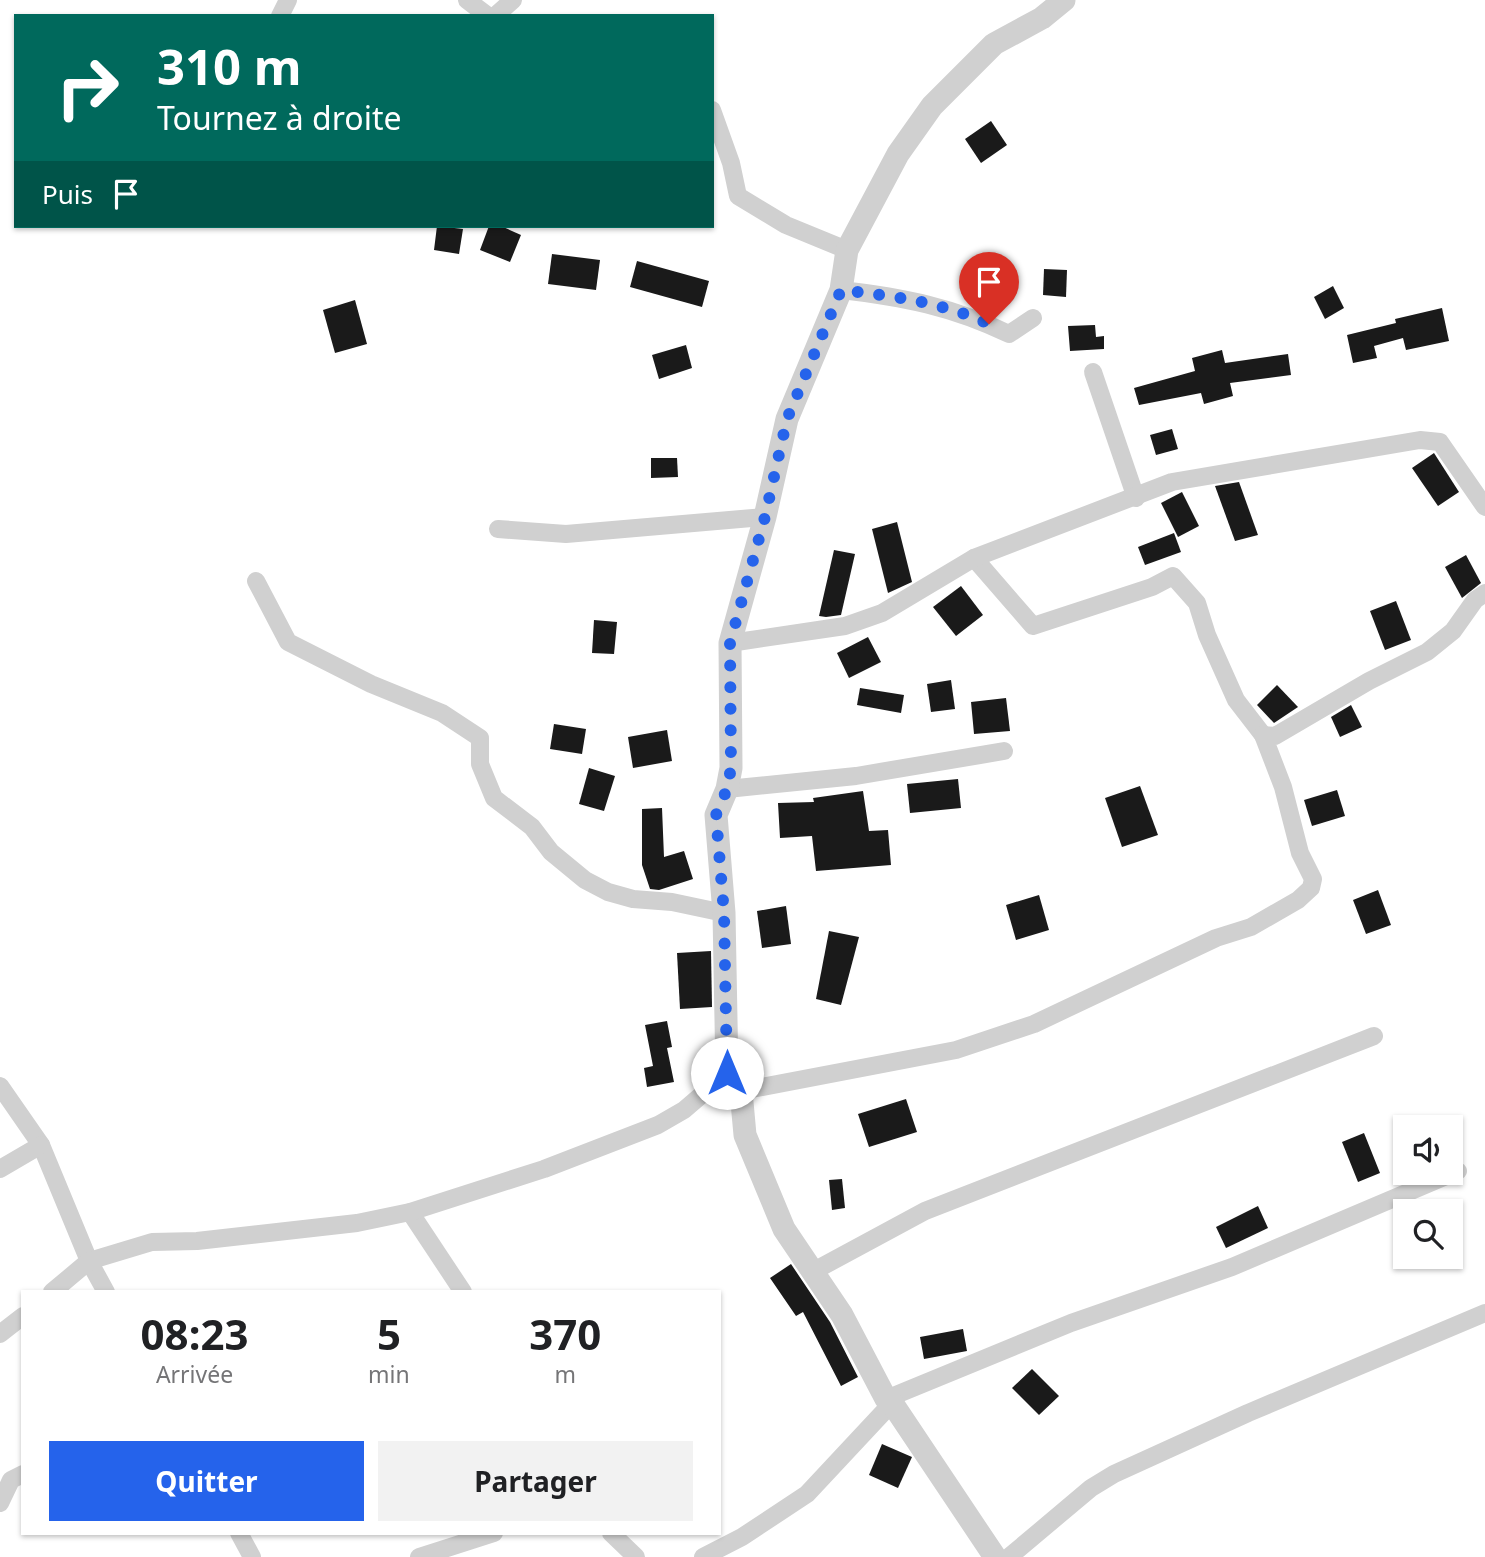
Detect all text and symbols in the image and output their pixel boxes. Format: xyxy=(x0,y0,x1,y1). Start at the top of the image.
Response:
text: 310 m xyxy=(157,33,302,99)
icon: right xyxy=(42,42,133,133)
text: Tournez à droite xyxy=(157,96,402,139)
icon: arrive xyxy=(107,175,145,213)
text: Puis xyxy=(42,176,93,212)
pin xyxy=(959,252,1019,324)
icon: arrive xyxy=(970,263,1008,301)
position arrow xyxy=(690,1036,764,1110)
map controls xyxy=(1393,1115,1463,1269)
button: sound xyxy=(1393,1115,1463,1185)
button: search xyxy=(1393,1199,1463,1269)
text: 08:23 xyxy=(141,1305,248,1362)
text: 5 xyxy=(377,1305,401,1362)
text: 370 xyxy=(529,1305,601,1362)
text: Arrivée xyxy=(156,1358,233,1390)
text: min xyxy=(368,1358,410,1390)
text: m xyxy=(555,1358,576,1390)
button: Quitter xyxy=(49,1441,364,1521)
button: Partager xyxy=(378,1441,693,1521)

